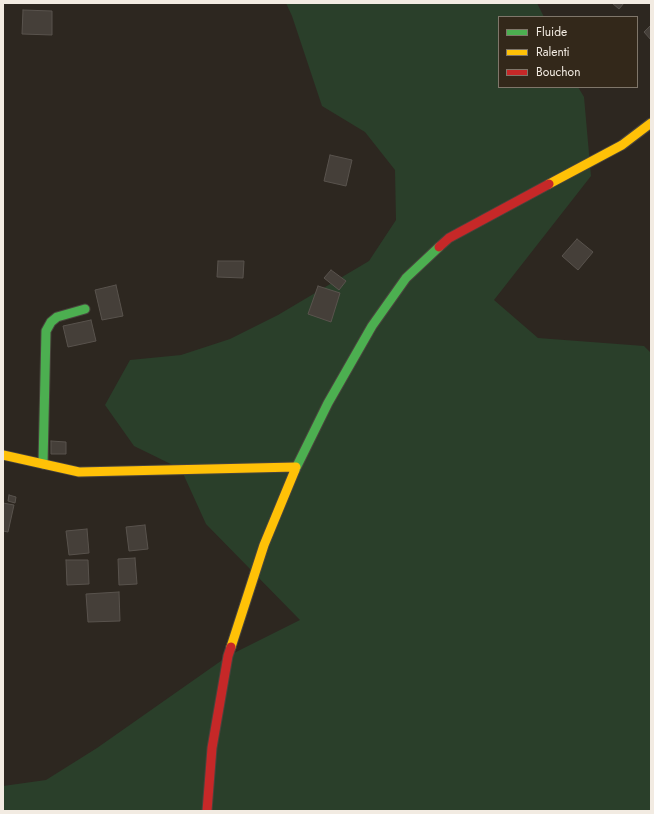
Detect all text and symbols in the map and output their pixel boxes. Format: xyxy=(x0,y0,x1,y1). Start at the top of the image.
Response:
legend xyxy=(498,16,638,88)
text: Fluide xyxy=(536,23,567,41)
text: Ralenti xyxy=(536,43,570,61)
text: Bouchon xyxy=(536,63,580,81)

